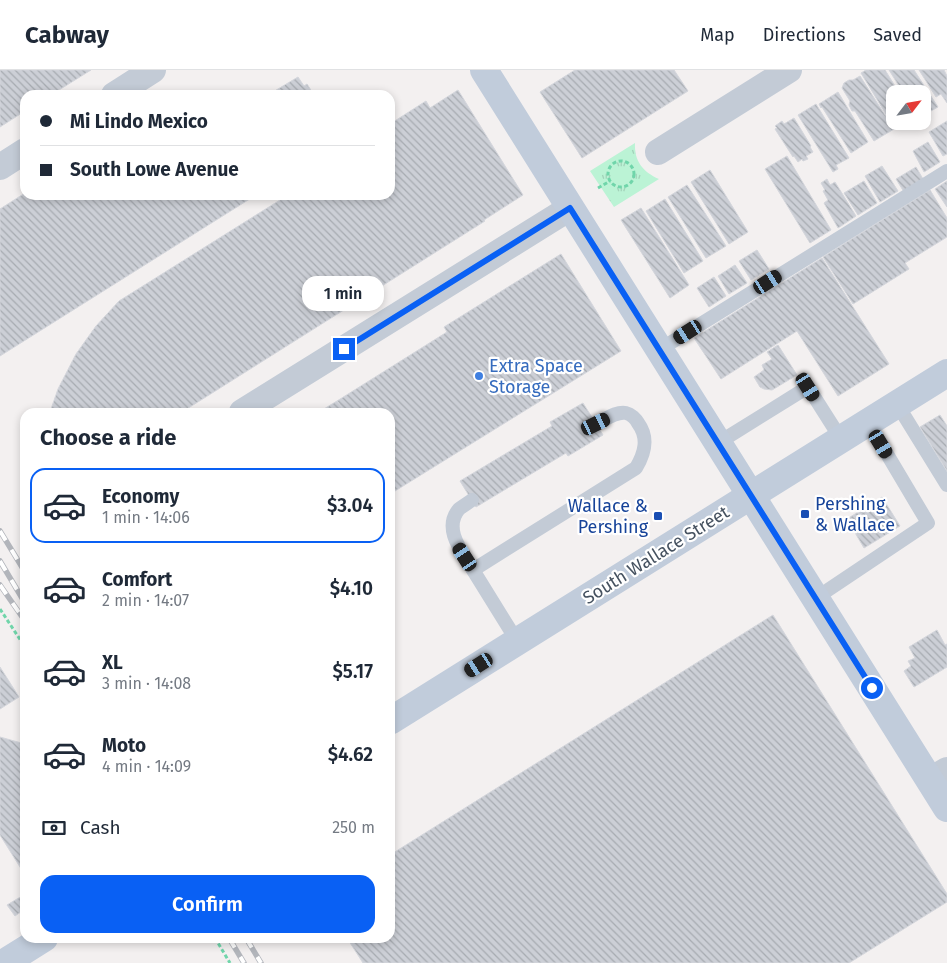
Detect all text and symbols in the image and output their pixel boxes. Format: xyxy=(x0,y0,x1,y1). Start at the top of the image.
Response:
text: Cabway xyxy=(25,21,109,49)
text: Map xyxy=(700,24,735,46)
text: Directions xyxy=(763,24,845,46)
text: Saved xyxy=(873,24,922,46)
north arrow xyxy=(886,85,931,130)
map controls xyxy=(886,85,931,130)
text: Mi Lindo Mexico xyxy=(70,110,208,133)
text: South Lowe Avenue xyxy=(70,158,239,181)
car xyxy=(751,268,784,296)
callout: 1 min xyxy=(303,276,385,312)
text: 1 min xyxy=(324,284,362,303)
car xyxy=(671,318,704,346)
route end xyxy=(333,338,355,360)
place label: Extra Space Storage xyxy=(489,355,583,398)
marker: Extra Space Storage xyxy=(473,370,485,382)
car xyxy=(793,370,822,404)
car xyxy=(579,411,612,437)
text: Choose a ride xyxy=(40,424,176,451)
car xyxy=(866,427,895,461)
icon: car xyxy=(42,483,87,528)
text: Economy xyxy=(102,485,179,508)
place label: Pershing & Wallace xyxy=(815,493,895,536)
text: $3.04 xyxy=(327,494,373,517)
place label: Wallace & Pershing xyxy=(568,495,649,538)
street label: South Wallace Street xyxy=(579,501,734,609)
text: 1 min · 14:06 xyxy=(102,508,190,527)
marker: Pershing & Wallace xyxy=(799,508,811,520)
marker: Wallace & Pershing xyxy=(652,510,664,522)
car xyxy=(450,540,479,574)
icon: car xyxy=(42,566,87,611)
text: Comfort xyxy=(102,568,172,591)
text: $4.10 xyxy=(330,577,373,600)
text: 2 min · 14:07 xyxy=(102,591,189,610)
icon: car xyxy=(42,649,87,694)
text: XL xyxy=(102,651,123,674)
car xyxy=(462,651,495,679)
text: $5.17 xyxy=(333,660,373,683)
text: 3 min · 14:08 xyxy=(102,674,191,693)
route start xyxy=(861,677,883,699)
icon: car xyxy=(42,732,87,777)
text: Moto xyxy=(102,734,146,757)
text: $4.62 xyxy=(328,743,373,766)
text: 4 min · 14:09 xyxy=(102,757,191,776)
icon: cash xyxy=(40,814,68,842)
text: Cash xyxy=(80,816,121,839)
text: 250 m xyxy=(332,818,375,837)
button: Confirm xyxy=(40,875,375,933)

